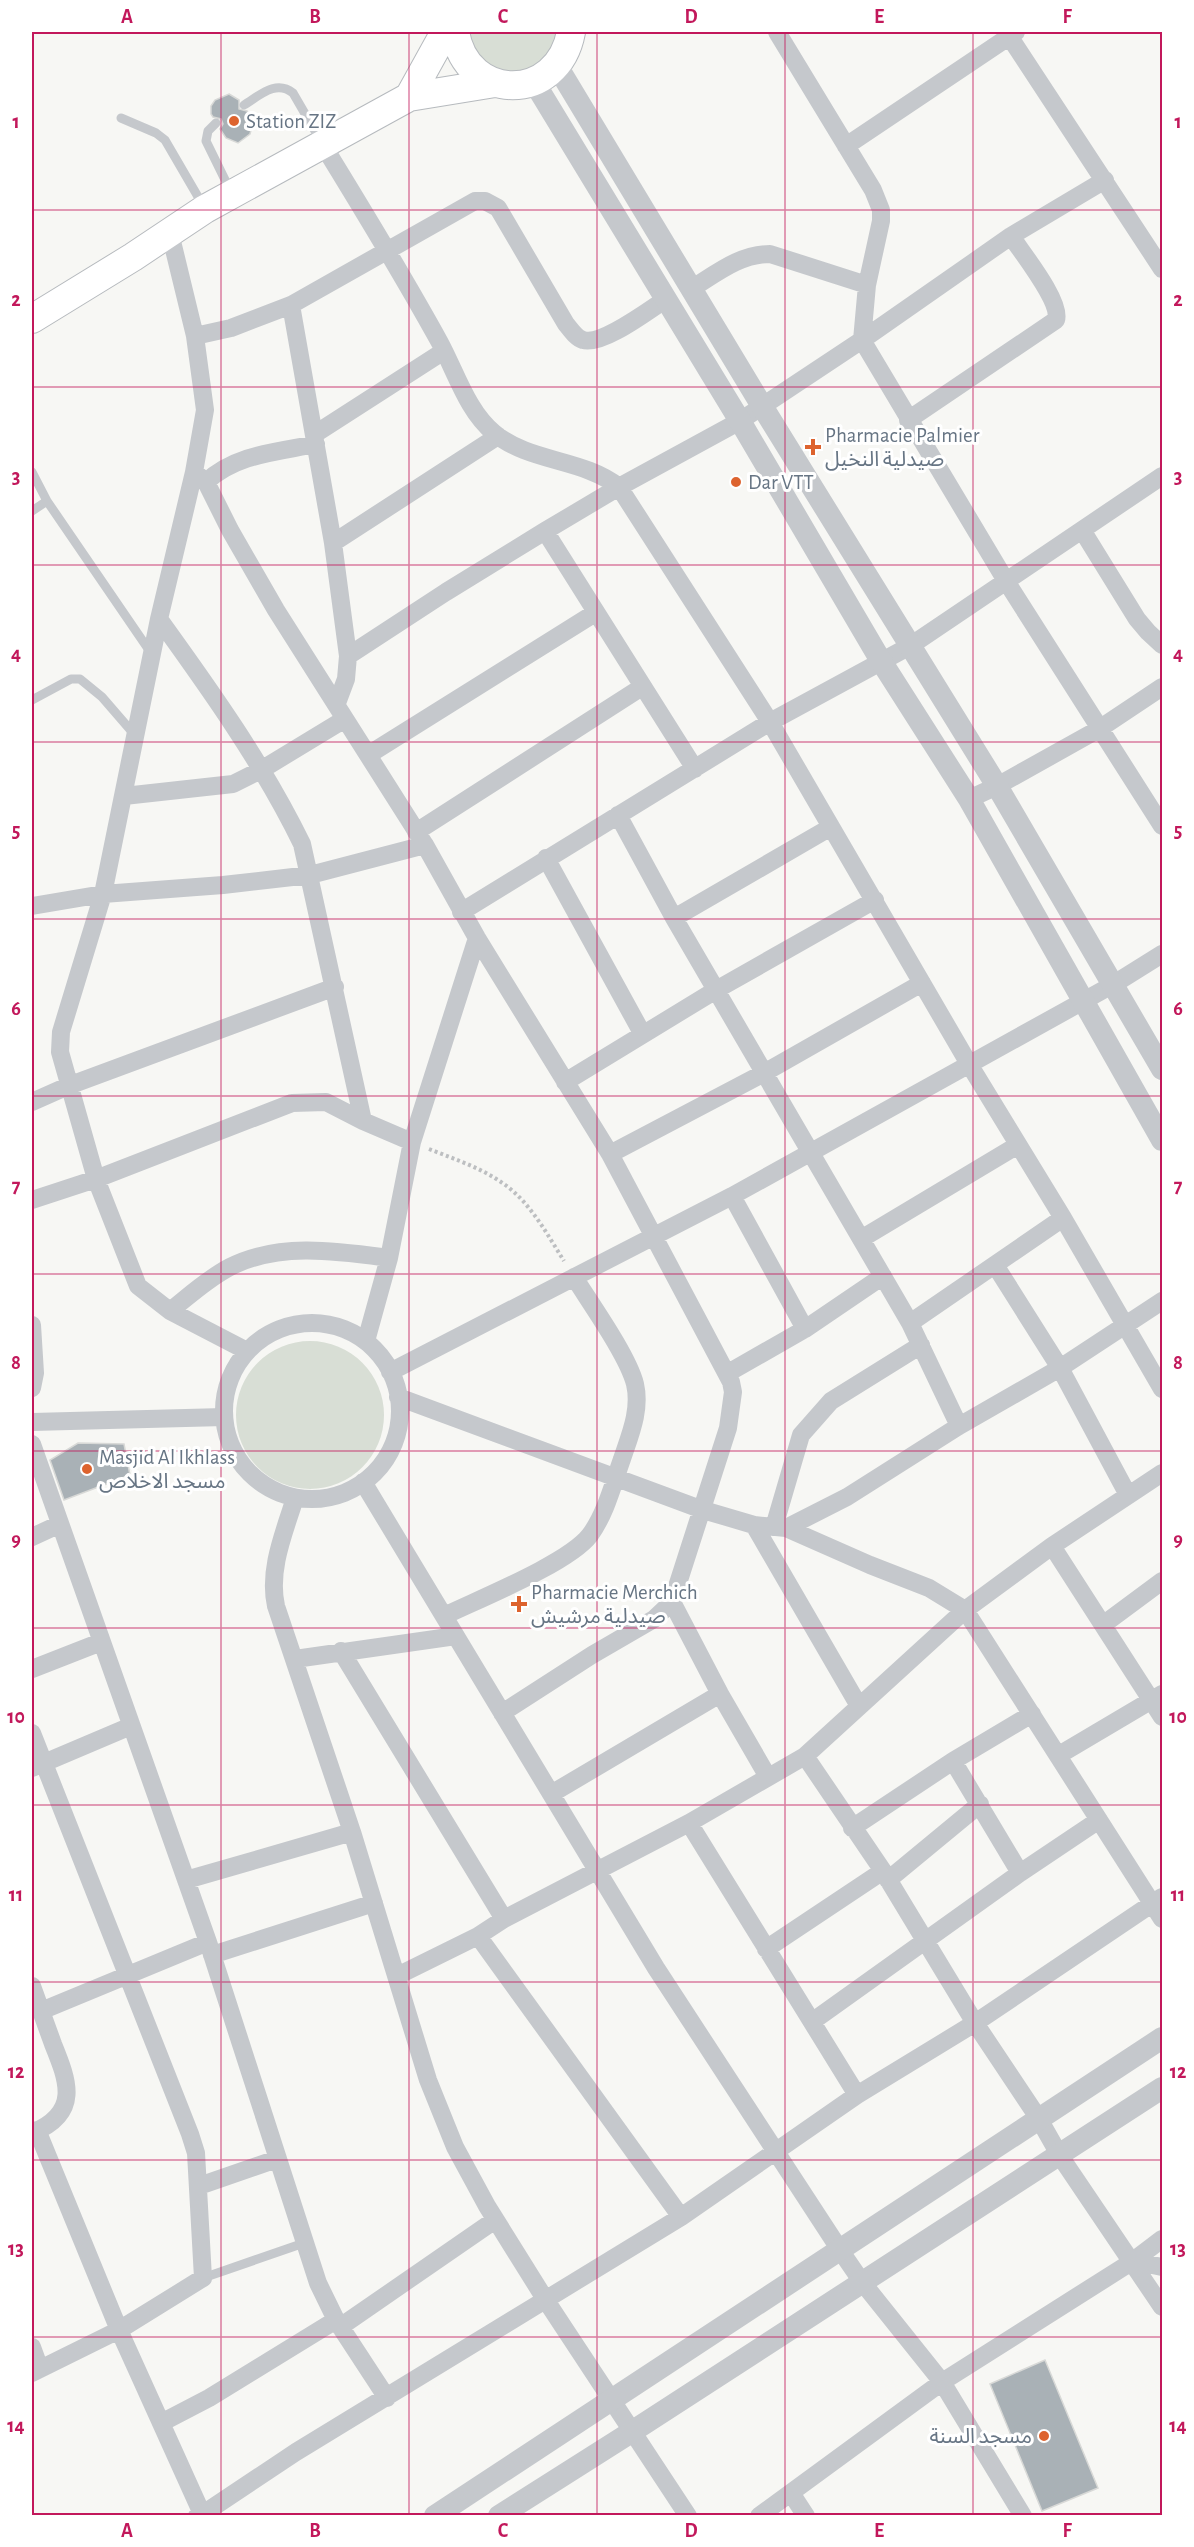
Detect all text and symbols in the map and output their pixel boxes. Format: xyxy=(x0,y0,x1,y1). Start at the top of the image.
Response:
text: A xyxy=(121,7,133,27)
text: B xyxy=(309,7,321,27)
text: C xyxy=(498,7,509,27)
text: D xyxy=(684,7,698,27)
text: E xyxy=(874,7,884,27)
text: F xyxy=(1062,7,1072,27)
place label: Station ZIZ xyxy=(246,111,336,132)
text: 1 xyxy=(12,112,20,132)
text: 1 xyxy=(1174,112,1182,132)
marker: Station ZIZ xyxy=(227,114,241,128)
text: 2 xyxy=(11,290,21,310)
text: 2 xyxy=(1173,290,1183,310)
place label: Pharmacie Palmier صيدلية النخيل xyxy=(825,425,980,471)
marker: Pharmacie Palmier صيدلية النخيل xyxy=(806,440,820,454)
text: 3 xyxy=(12,467,20,487)
text: 3 xyxy=(1174,467,1182,487)
place label: Dar VTT xyxy=(748,472,814,493)
marker: Dar VTT xyxy=(729,475,743,489)
text: 4 xyxy=(11,644,21,664)
text: 4 xyxy=(1173,644,1183,664)
text: 5 xyxy=(12,821,20,841)
text: 5 xyxy=(1174,821,1182,841)
text: 6 xyxy=(11,999,21,1019)
text: 6 xyxy=(1173,999,1183,1019)
text: 7 xyxy=(12,1176,21,1196)
text: 7 xyxy=(1174,1176,1183,1196)
text: 8 xyxy=(11,1353,21,1373)
text: 8 xyxy=(1173,1353,1183,1373)
place label: Masjid Al Ikhlass مسجد الاخلاص xyxy=(99,1447,235,1493)
marker: Masjid Al Ikhlass مسجد الاخلاص xyxy=(80,1462,94,1476)
text: 9 xyxy=(11,1530,21,1550)
text: 9 xyxy=(1173,1530,1183,1550)
place label: Pharmacie Merchich صيدلية مرشيش xyxy=(531,1582,698,1628)
marker: Pharmacie Merchich صيدلية مرشيش xyxy=(512,1597,526,1611)
text: 10 xyxy=(7,1707,25,1727)
text: 10 xyxy=(1169,1707,1187,1727)
text: 11 xyxy=(9,1885,23,1905)
text: 11 xyxy=(1171,1885,1185,1905)
text: 12 xyxy=(8,2062,24,2082)
text: 12 xyxy=(1170,2062,1186,2082)
text: 13 xyxy=(8,2239,24,2259)
text: 13 xyxy=(1170,2239,1186,2259)
text: 14 xyxy=(7,2416,25,2436)
text: 14 xyxy=(1169,2416,1187,2436)
place label: مسجد السنة xyxy=(929,2426,1032,2447)
marker: مسجد السنة xyxy=(1037,2429,1051,2443)
text: A xyxy=(121,2521,133,2541)
text: B xyxy=(309,2521,321,2541)
text: C xyxy=(498,2521,509,2541)
text: D xyxy=(684,2521,698,2541)
text: E xyxy=(874,2521,884,2541)
text: F xyxy=(1062,2521,1072,2541)

